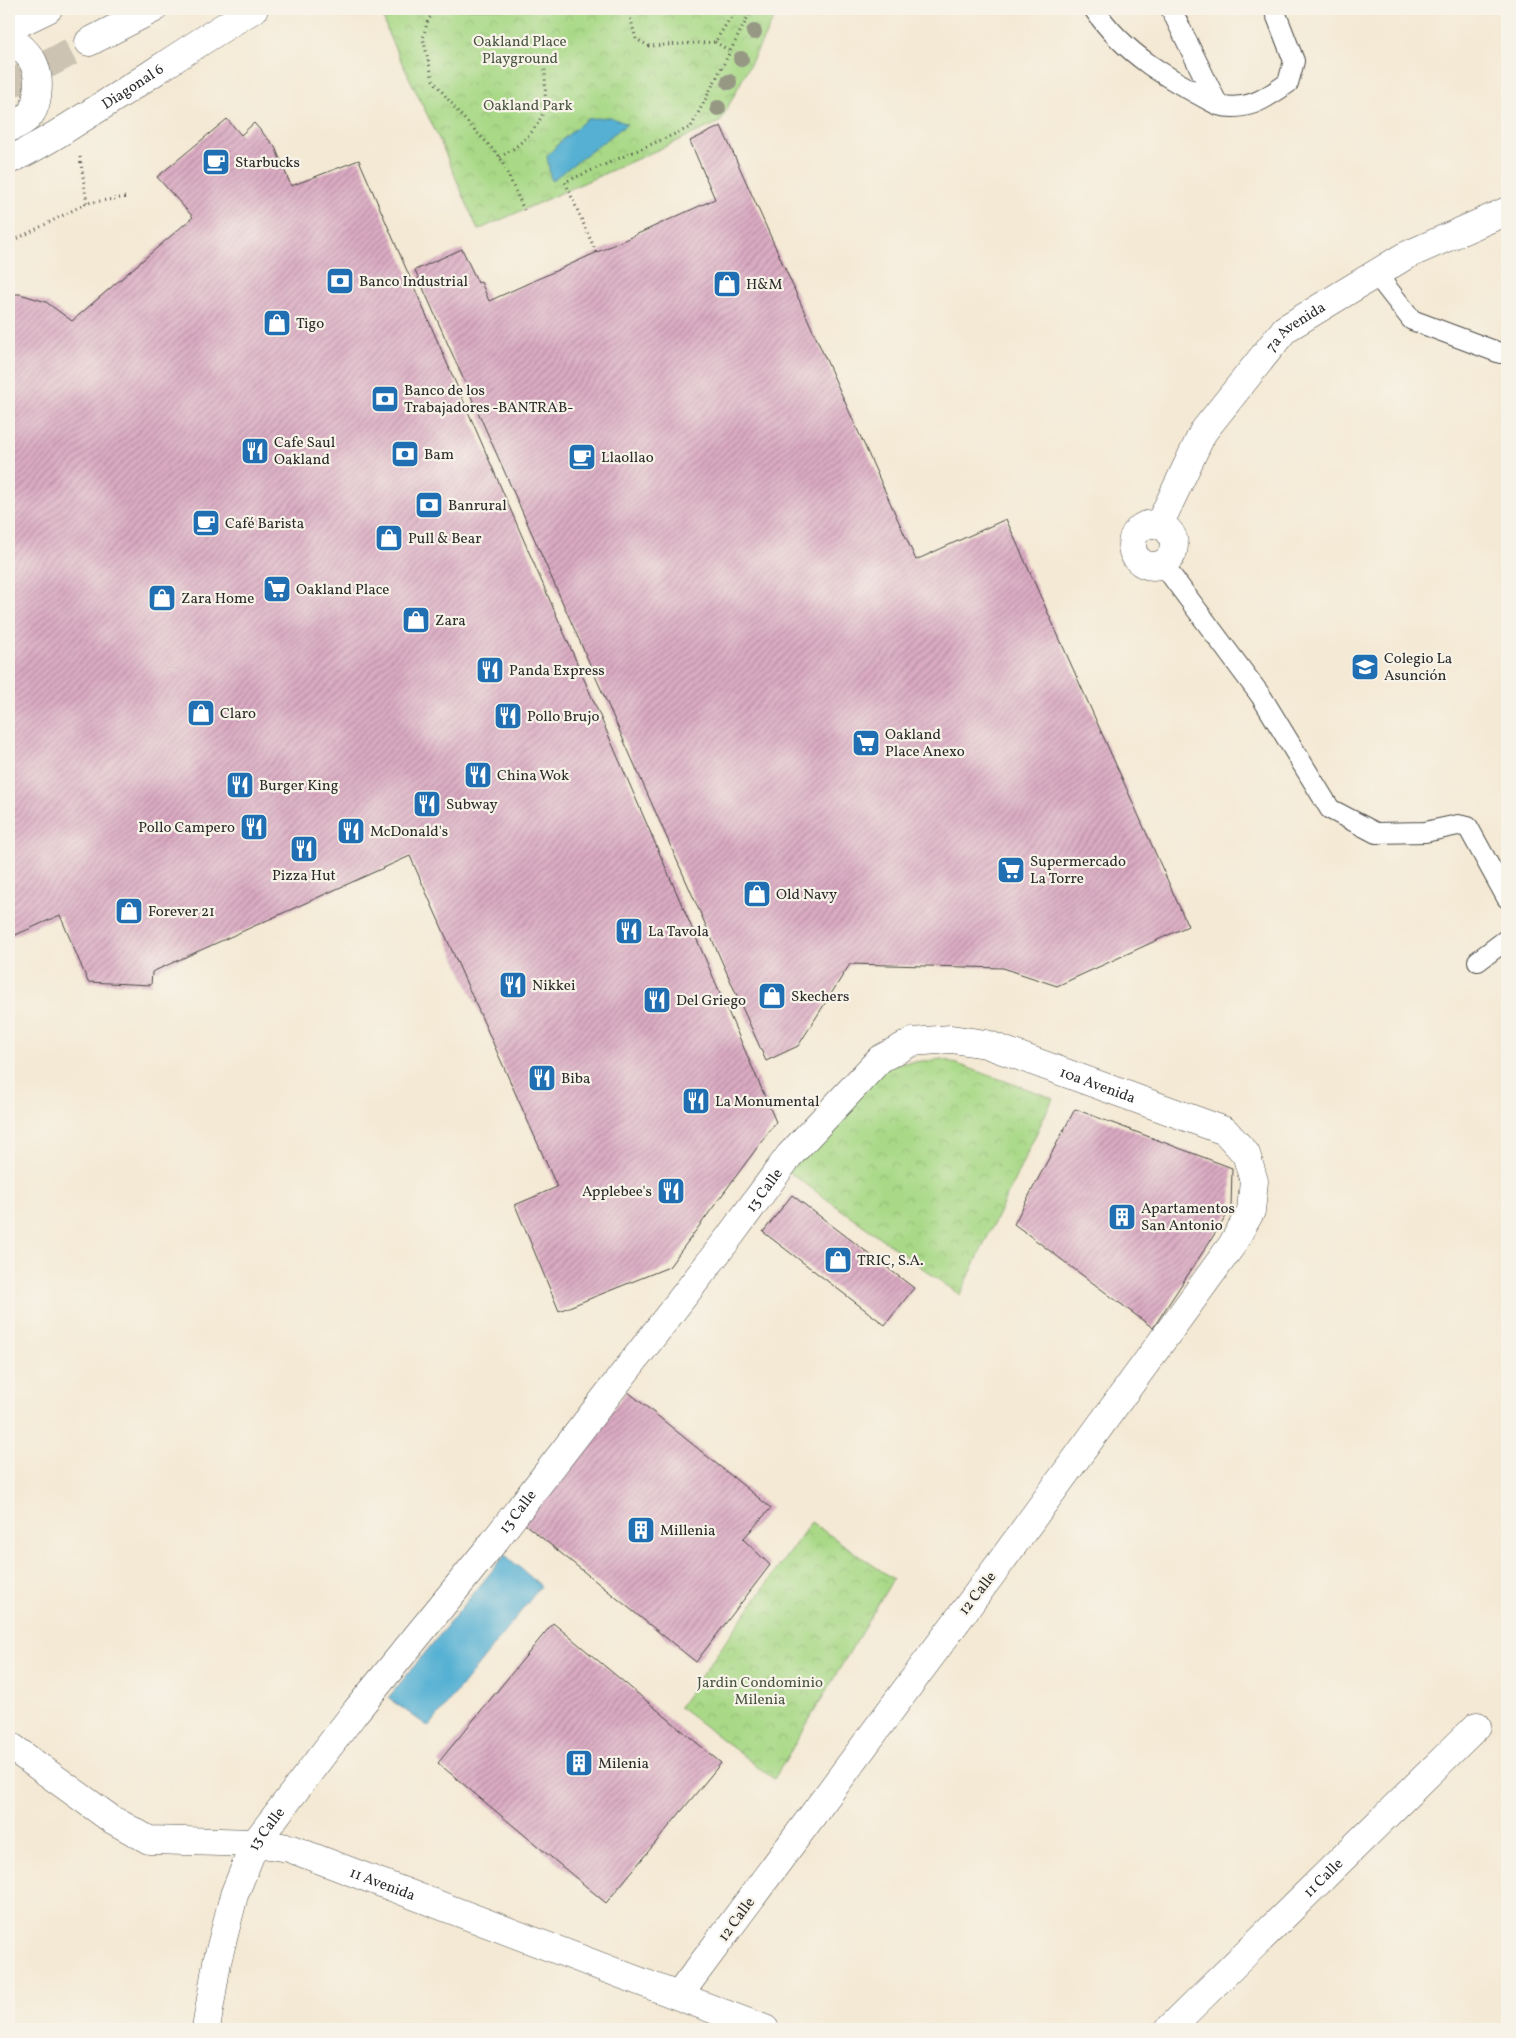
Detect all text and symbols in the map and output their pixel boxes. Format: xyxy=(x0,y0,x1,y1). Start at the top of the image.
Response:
park label: Oakland Place Playground xyxy=(473,32,567,70)
street label: Diagonal 6 xyxy=(98,59,168,115)
park label: Oakland Park xyxy=(483,96,573,117)
cafe icon: Starbucks xyxy=(201,147,231,177)
place label: Starbucks xyxy=(235,153,300,174)
bank icon: Banco Industrial xyxy=(325,266,355,296)
shop icon: H&M xyxy=(712,269,742,299)
place label: Banco Industrial xyxy=(359,272,468,293)
place label: H&M xyxy=(746,275,782,296)
street label: 7a Avenida xyxy=(1261,298,1330,357)
shop icon: Tigo xyxy=(262,308,292,338)
place label: Tigo xyxy=(296,314,324,335)
place label: Banco de los Trabajadores -BANTRAB- xyxy=(404,381,574,419)
bank icon: Banco de los Trabajadores -BANTRAB- xyxy=(370,384,400,414)
place label: Cafe Saul Oakland xyxy=(274,433,335,471)
restaurant icon: Cafe Saul Oakland xyxy=(240,436,270,466)
bank icon: Bam xyxy=(390,439,420,469)
cafe icon: Llaollao xyxy=(567,442,597,472)
place label: Bam xyxy=(424,445,454,466)
place label: Llaollao xyxy=(601,448,654,469)
bank icon: Banrural xyxy=(414,490,444,520)
place label: Banrural xyxy=(448,496,507,517)
cafe icon: Café Barista xyxy=(191,508,221,538)
place label: Café Barista xyxy=(225,514,304,535)
shop icon: Pull & Bear xyxy=(374,523,404,553)
place label: Pull & Bear xyxy=(408,529,482,550)
supermarket icon: Oakland Place xyxy=(262,574,292,604)
place label: Oakland Place xyxy=(296,580,389,601)
shop icon: Zara Home xyxy=(147,583,177,613)
place label: Zara Home xyxy=(181,589,254,610)
shop icon: Zara xyxy=(401,605,431,635)
place label: Zara xyxy=(435,611,466,632)
place label: Colegio La Asunción xyxy=(1384,649,1452,687)
school or university icon: Colegio La Asunción xyxy=(1350,652,1380,682)
restaurant icon: Panda Express xyxy=(475,655,505,685)
place label: Panda Express xyxy=(509,661,605,682)
shop icon: Claro xyxy=(186,698,216,728)
restaurant icon: Pollo Brujo xyxy=(493,701,523,731)
place label: Claro xyxy=(220,704,256,725)
place label: Pollo Brujo xyxy=(527,707,600,728)
place label: Oakland Place Anexo xyxy=(885,725,965,763)
supermarket icon: Oakland Place Anexo xyxy=(851,728,881,758)
restaurant icon: China Wok xyxy=(463,760,493,790)
place label: China Wok xyxy=(497,766,569,787)
restaurant icon: Burger King xyxy=(225,770,255,800)
place label: Burger King xyxy=(259,776,339,797)
restaurant icon: Subway xyxy=(412,789,442,819)
place label: Subway xyxy=(446,795,498,816)
restaurant icon: Pollo Campero xyxy=(239,812,269,842)
restaurant icon: McDonald's xyxy=(336,816,366,846)
place label: Pollo Campero xyxy=(138,818,235,839)
place label: McDonald's xyxy=(370,822,448,843)
restaurant icon: Pizza Hut xyxy=(289,834,319,864)
place label: Supermercado La Torre xyxy=(1030,852,1126,890)
supermarket icon: Supermercado La Torre xyxy=(996,855,1026,885)
place label: Pizza Hut xyxy=(272,866,336,887)
shop icon: Old Navy xyxy=(742,879,772,909)
place label: Old Navy xyxy=(776,885,837,906)
shop icon: Forever 21 xyxy=(114,896,144,926)
place label: Forever 21 xyxy=(148,902,215,923)
restaurant icon: La Tavola xyxy=(614,916,644,946)
place label: La Tavola xyxy=(648,922,709,943)
restaurant icon: Nikkei xyxy=(498,970,528,1000)
place label: Nikkei xyxy=(532,976,575,997)
shop icon: Skechers xyxy=(757,981,787,1011)
restaurant icon: Del Griego xyxy=(642,985,672,1015)
place label: Skechers xyxy=(791,987,849,1008)
place label: Del Griego xyxy=(676,991,746,1012)
restaurant icon: Biba xyxy=(527,1063,557,1093)
street label: 10a Avenida xyxy=(1056,1063,1138,1110)
place label: Biba xyxy=(561,1069,591,1090)
restaurant icon: La Monumental xyxy=(681,1086,711,1116)
place label: La Monumental xyxy=(715,1092,820,1113)
street label: 13 Calle xyxy=(742,1165,788,1217)
restaurant icon: Applebee's xyxy=(656,1176,686,1206)
place label: Applebee's xyxy=(582,1182,652,1203)
place label: Apartamentos San Antonio xyxy=(1141,1199,1235,1237)
building icon: Apartamentos San Antonio xyxy=(1107,1202,1137,1232)
shop icon: TRIC, S.A. xyxy=(823,1245,853,1275)
place label: TRIC, S.A. xyxy=(857,1251,924,1272)
street label: 13 Calle xyxy=(495,1486,542,1539)
building icon: Millenia xyxy=(626,1515,656,1545)
place label: Millenia xyxy=(660,1521,716,1542)
street label: 12 Calle xyxy=(954,1568,1002,1620)
park label: Jardin Condominio Milenia xyxy=(697,1673,823,1711)
building icon: Milenia xyxy=(564,1748,594,1778)
place label: Milenia xyxy=(598,1754,649,1775)
street label: 13 Calle xyxy=(244,1803,291,1854)
street label: 11 Calle xyxy=(1300,1854,1349,1903)
street label: 11 Avenida xyxy=(346,1863,418,1907)
street label: 12 Calle xyxy=(714,1893,760,1946)

